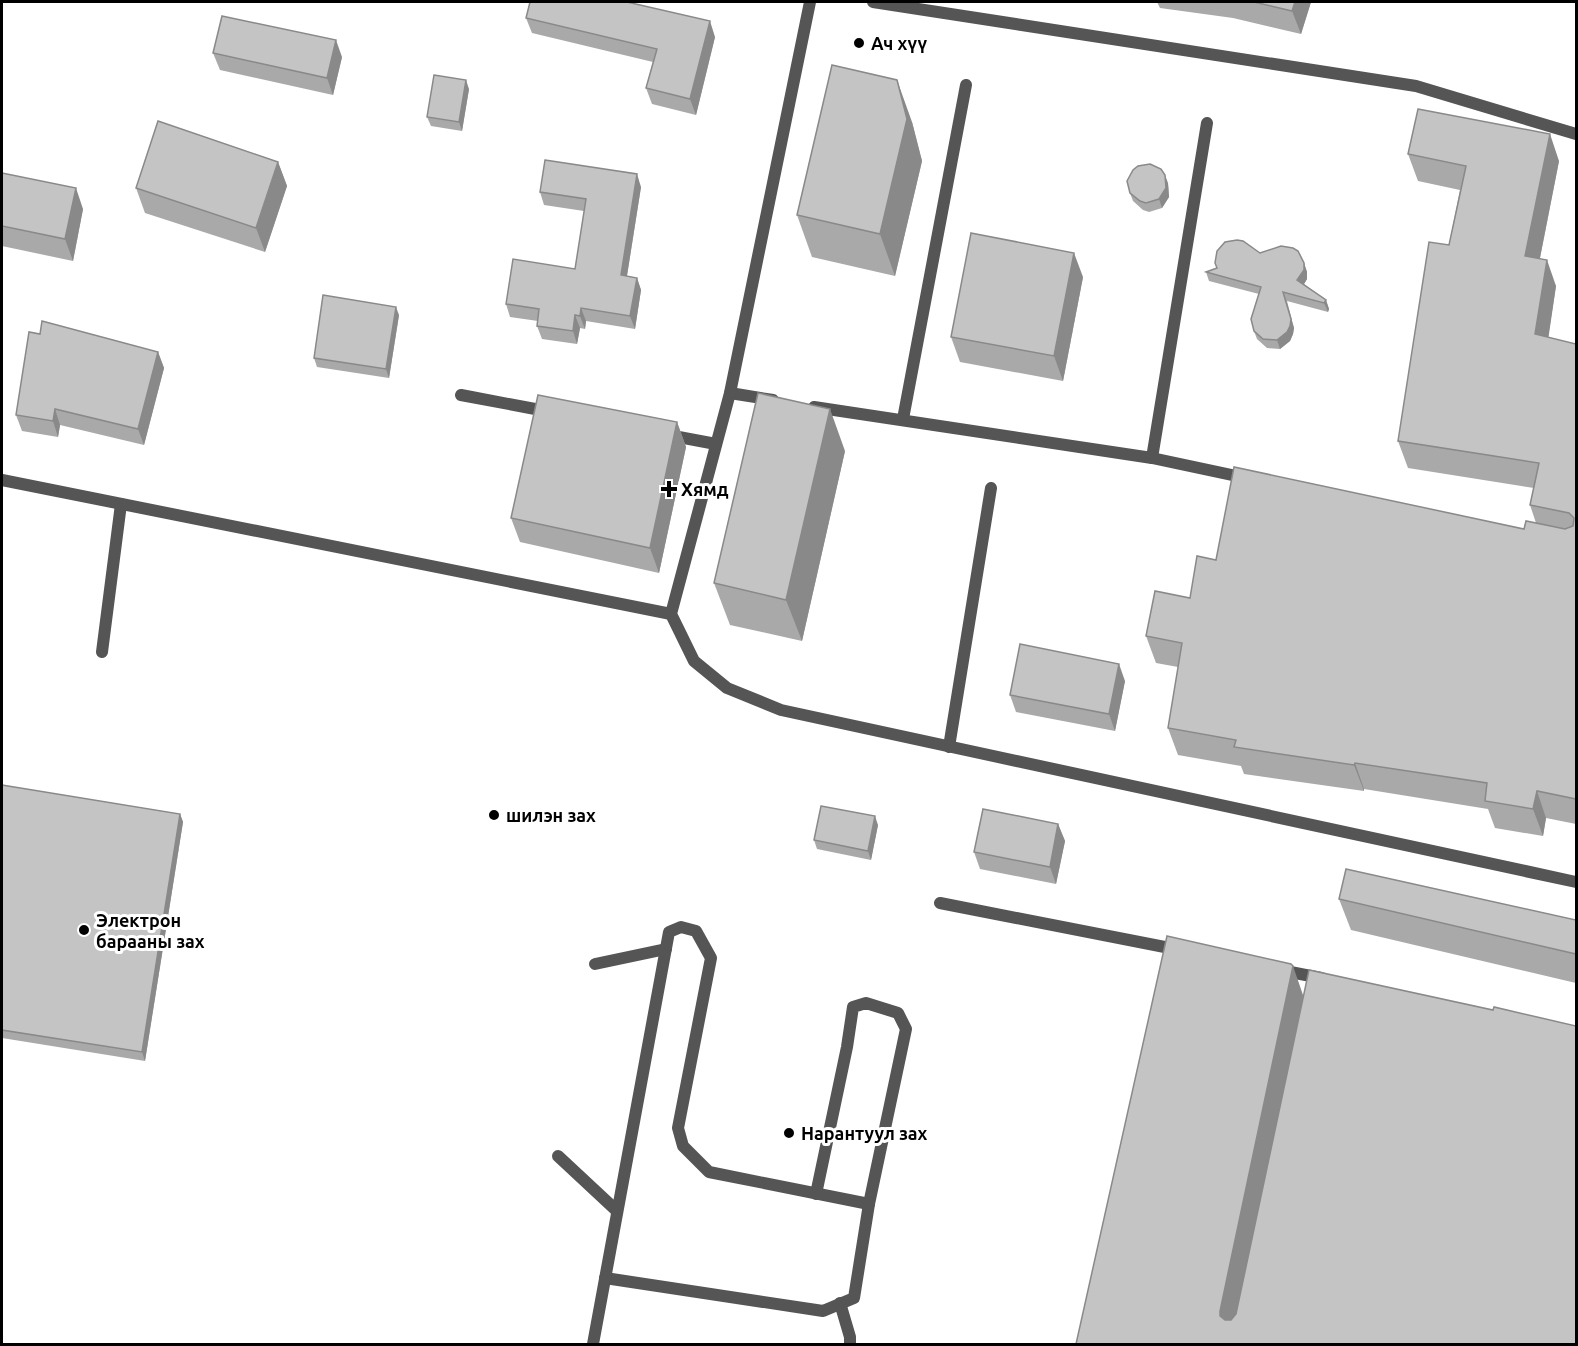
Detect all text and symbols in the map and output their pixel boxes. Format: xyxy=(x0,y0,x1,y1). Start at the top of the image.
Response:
place label: Ач хүү xyxy=(871,33,928,53)
marker: Ач хүү xyxy=(852,36,866,50)
place label: Хямд xyxy=(681,479,729,499)
marker: Хямд xyxy=(662,482,676,496)
place label: шилэн зах xyxy=(506,805,596,825)
marker: шилэн зах xyxy=(487,808,501,822)
place label: Электрон барааны зах xyxy=(96,910,205,951)
marker: Электрон барааны зах xyxy=(77,923,91,937)
place label: Нарантуул зах xyxy=(801,1123,928,1143)
marker: Нарантуул зах xyxy=(782,1126,796,1140)

